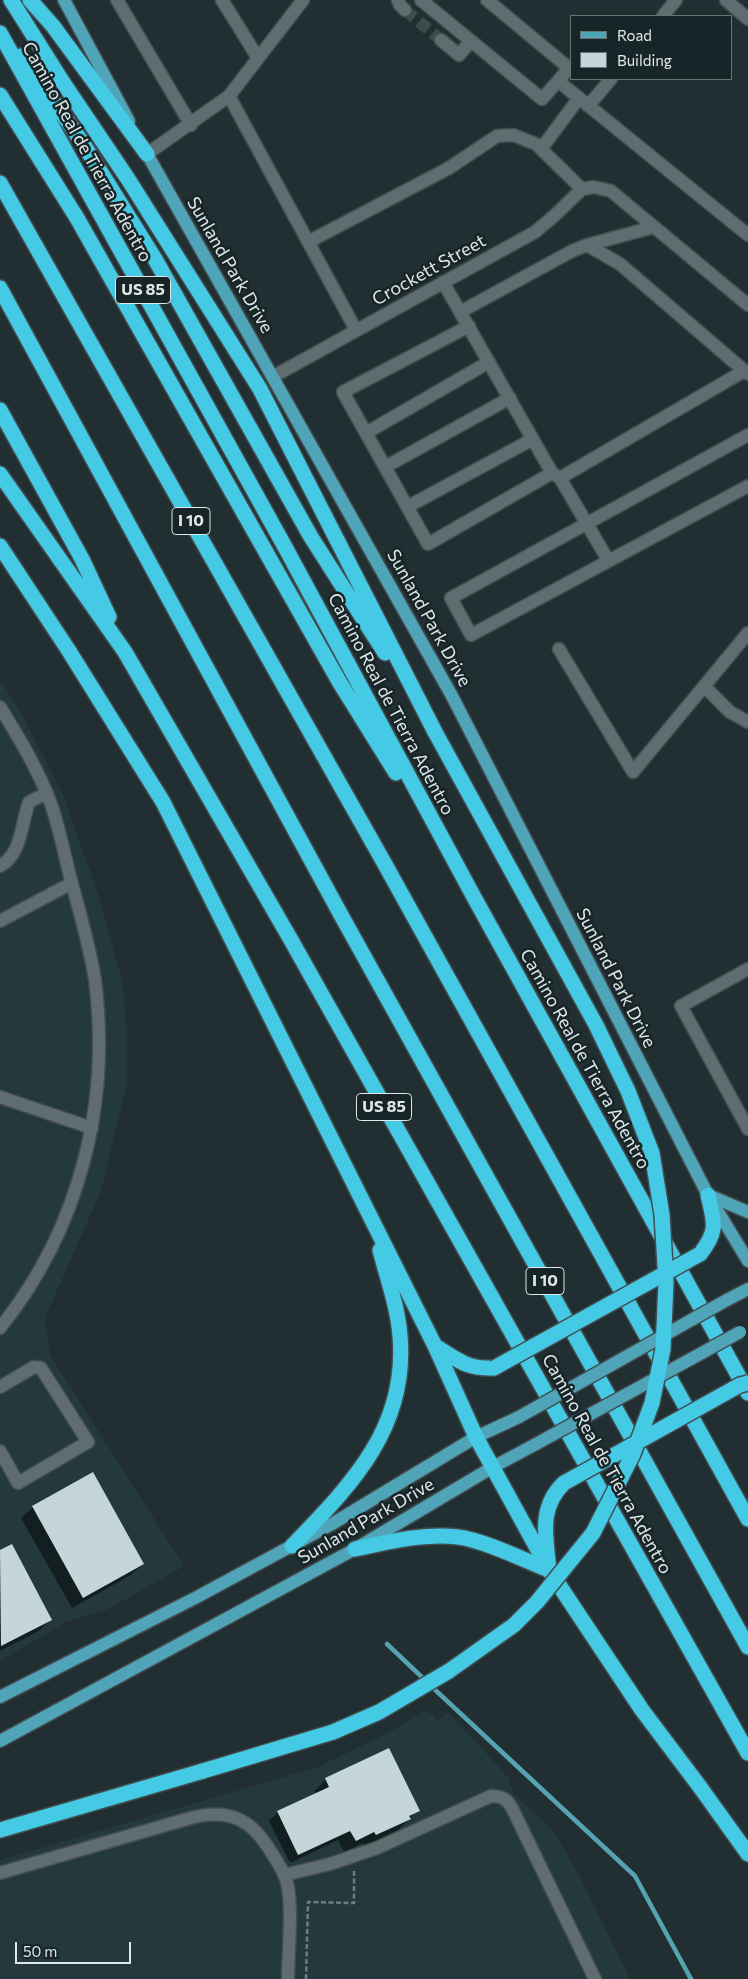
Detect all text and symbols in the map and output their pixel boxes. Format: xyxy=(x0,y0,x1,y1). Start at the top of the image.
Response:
legend xyxy=(570,15,733,80)
text: Road xyxy=(617,26,652,44)
street label: Camino Real de Tierra Adentro xyxy=(17,38,157,266)
text: Building xyxy=(617,51,672,69)
street label: Sunland Park Drive xyxy=(182,193,278,337)
street label: Crockett Street xyxy=(368,230,490,310)
road number: US 85 xyxy=(116,276,170,304)
road number: I 10 xyxy=(172,508,210,534)
street label: Sunland Park Drive xyxy=(382,546,476,690)
street label: Camino Real de Tierra Adentro xyxy=(323,589,459,819)
street label: Sunland Park Drive xyxy=(571,905,661,1051)
street label: Camino Real de Tierra Adentro xyxy=(515,945,655,1173)
road number: US 85 xyxy=(356,1094,412,1120)
road number: I 10 xyxy=(526,1268,564,1294)
street label: Camino Real de Tierra Adentro xyxy=(537,1350,677,1578)
street label: Sunland Park Drive xyxy=(294,1473,438,1569)
scale bar xyxy=(18,1932,134,1964)
text: 50 m xyxy=(23,1942,57,1960)

